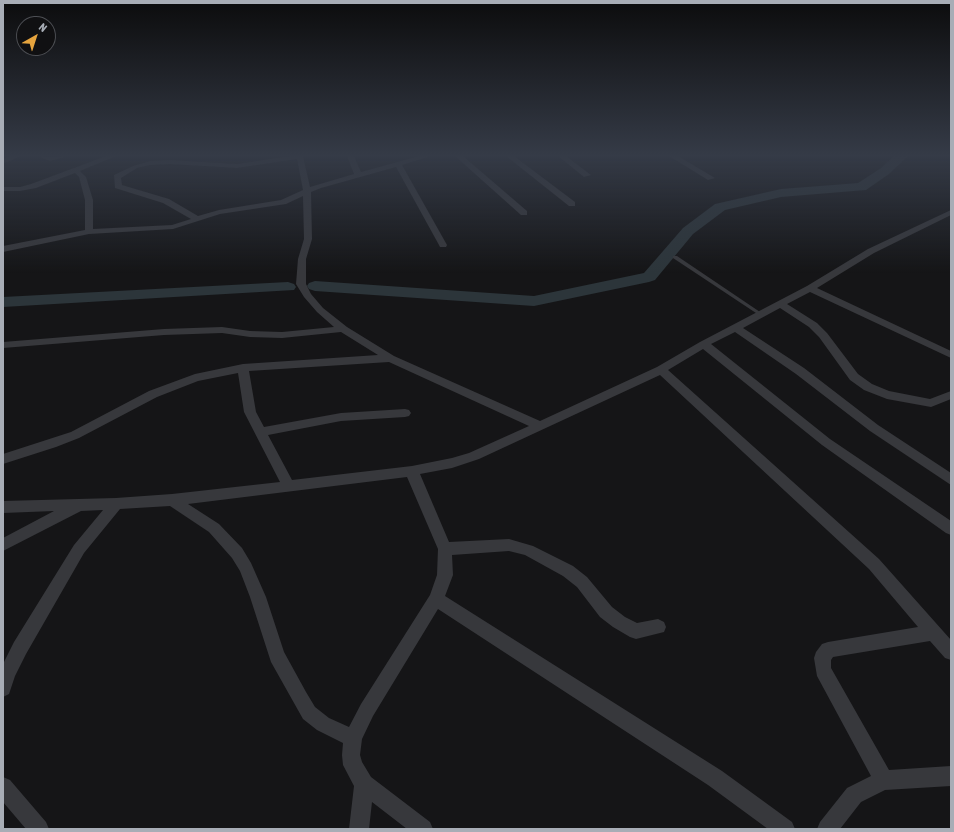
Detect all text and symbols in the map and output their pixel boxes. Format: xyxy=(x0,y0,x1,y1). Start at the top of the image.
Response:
north arrow xyxy=(16,16,56,56)
text: N xyxy=(37,21,49,34)

